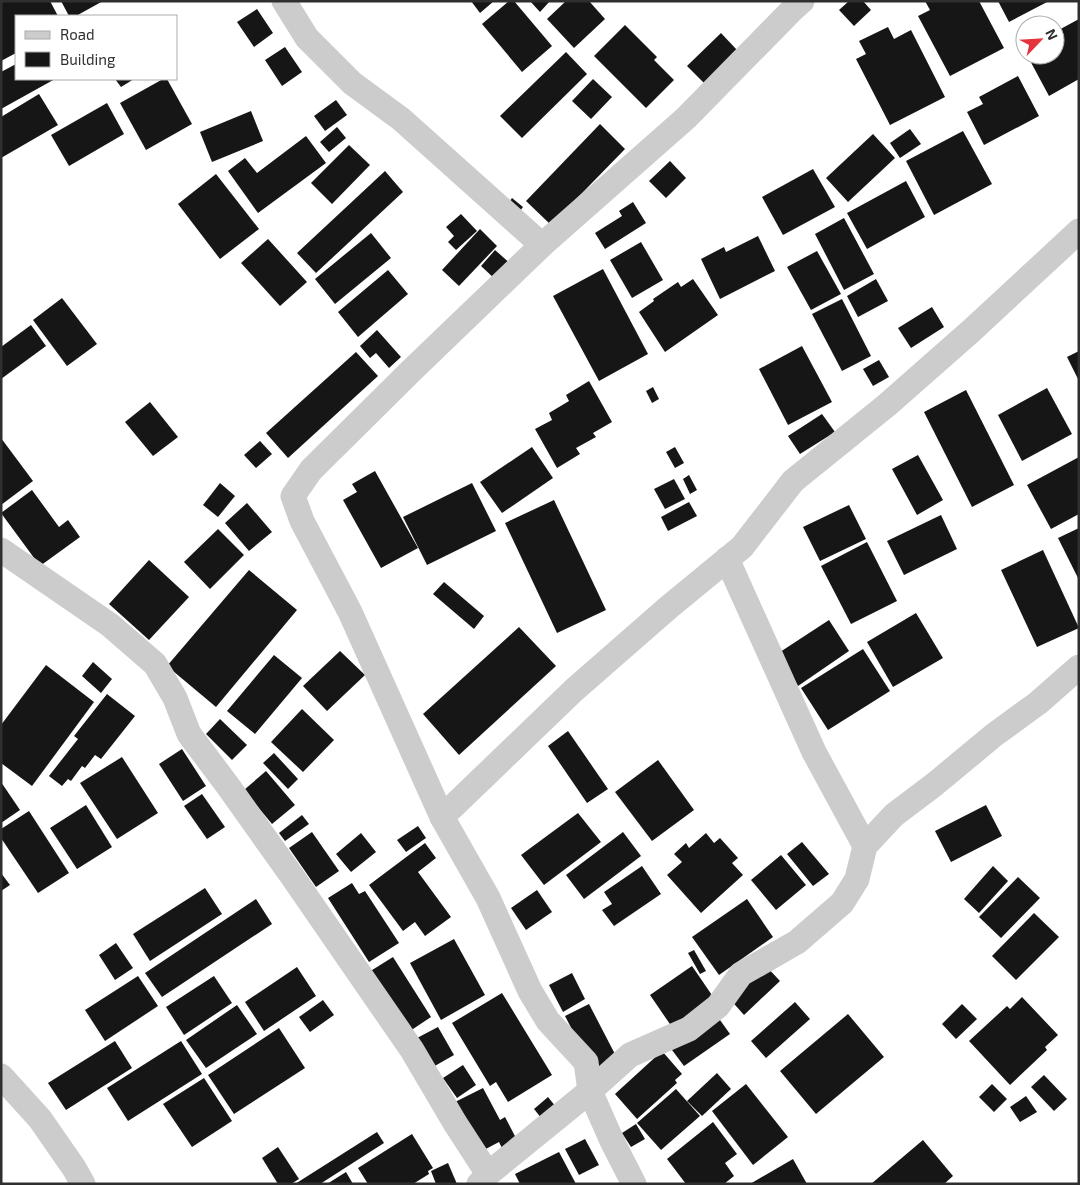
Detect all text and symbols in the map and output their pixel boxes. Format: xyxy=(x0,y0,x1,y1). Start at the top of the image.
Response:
legend xyxy=(15,15,178,80)
north arrow xyxy=(1015,15,1065,65)
text: Road xyxy=(60,25,95,43)
text: N xyxy=(1042,26,1062,42)
text: Building xyxy=(60,50,116,68)

